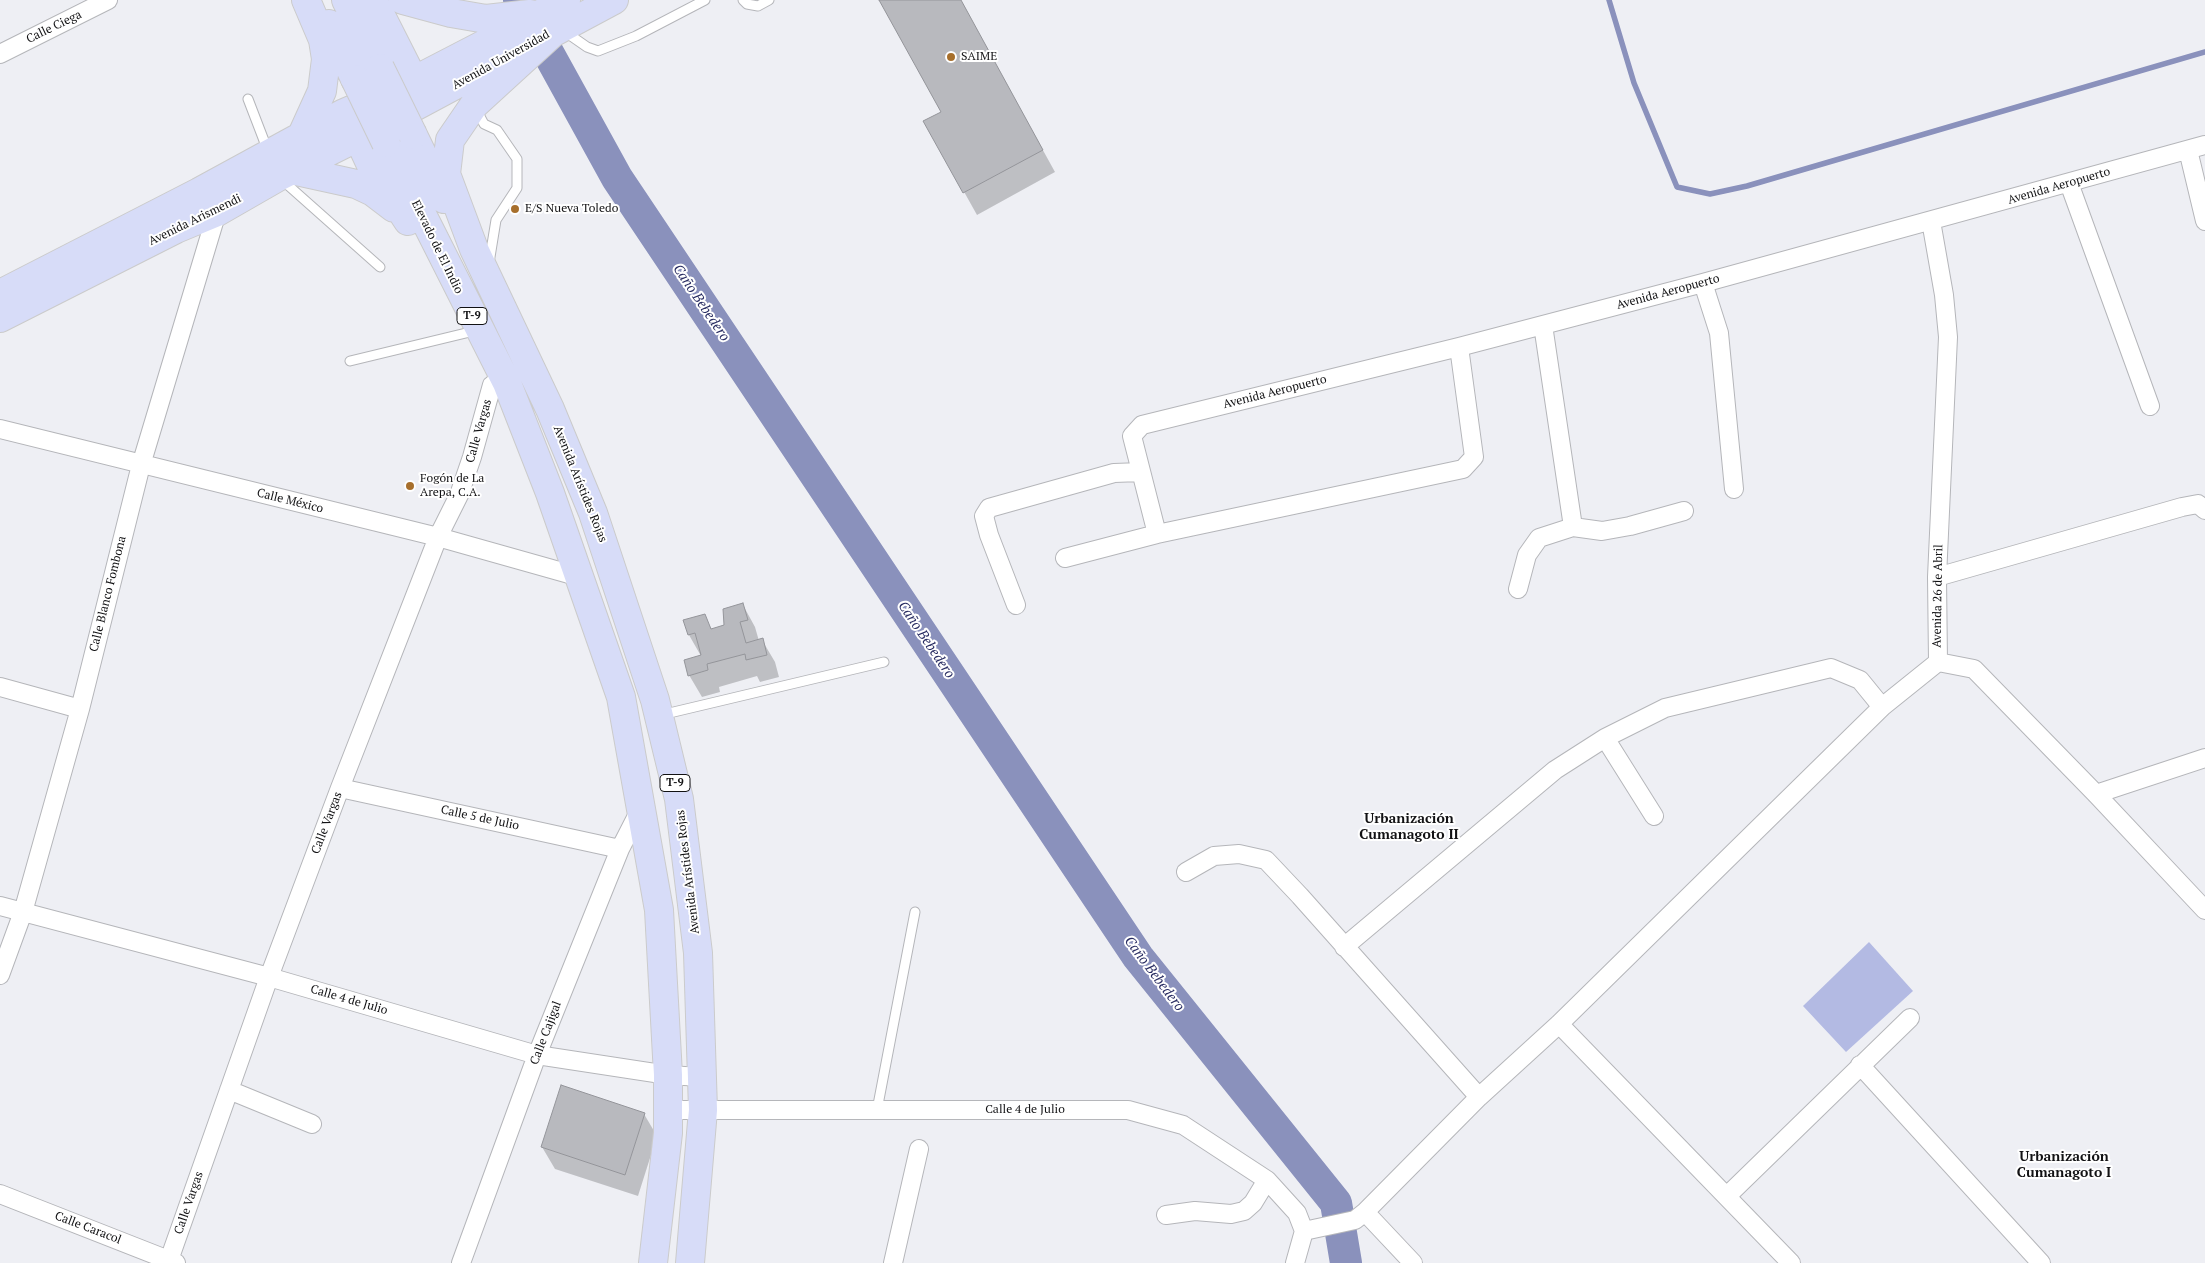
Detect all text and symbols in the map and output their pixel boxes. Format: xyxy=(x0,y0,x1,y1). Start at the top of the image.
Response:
street label: Calle Ciega xyxy=(24,7,84,47)
street label: Avenida Universidad xyxy=(450,27,552,93)
place label: SAIME xyxy=(961,50,997,64)
marker: SAIME xyxy=(945,51,957,63)
street label: Avenida Aeropuerto xyxy=(2006,164,2112,208)
street label: Avenida Arismendi xyxy=(146,191,244,249)
street label: Elevado de El Indio xyxy=(408,198,466,296)
place label: E/S Nueva Toledo xyxy=(525,202,618,216)
marker: E/S Nueva Toledo xyxy=(509,203,521,215)
water label: Caño Bebedero xyxy=(669,261,733,345)
street label: Avenida Aeropuerto xyxy=(1615,271,1721,313)
road number: T-9 xyxy=(457,308,487,324)
street label: Avenida Aeropuerto xyxy=(1222,372,1328,412)
street label: Calle Vargas xyxy=(463,398,495,464)
street label: Avenida Arístides Rojas xyxy=(550,423,610,545)
place label: Fogón de La Arepa, C.A. xyxy=(420,472,484,500)
marker: Fogón de La Arepa, C.A. xyxy=(404,480,416,492)
street label: Calle México xyxy=(255,486,325,516)
street label: Calle Blanco Fombona xyxy=(87,535,129,653)
street label: Avenida 26 de Abril xyxy=(1930,544,1946,648)
water label: Caño Bebedero xyxy=(894,598,958,682)
road number: T-9 xyxy=(660,774,690,791)
street label: Calle Vargas xyxy=(309,790,345,856)
street label: Calle 5 de Julio xyxy=(440,803,520,833)
street label: Avenida Arístides Rojas xyxy=(673,809,703,935)
district label: Urbanización Cumanagoto II xyxy=(1359,811,1459,844)
water label: Caño Bebedero xyxy=(1120,933,1188,1015)
street label: Calle 4 de Julio xyxy=(309,982,389,1018)
street label: Calle Cajigal xyxy=(527,999,565,1067)
street label: Calle 4 de Julio xyxy=(985,1103,1065,1117)
district label: Urbanización Cumanagoto I xyxy=(2017,1149,2111,1182)
street label: Calle Vargas xyxy=(172,1170,206,1236)
street label: Calle Caracol xyxy=(53,1209,123,1247)

